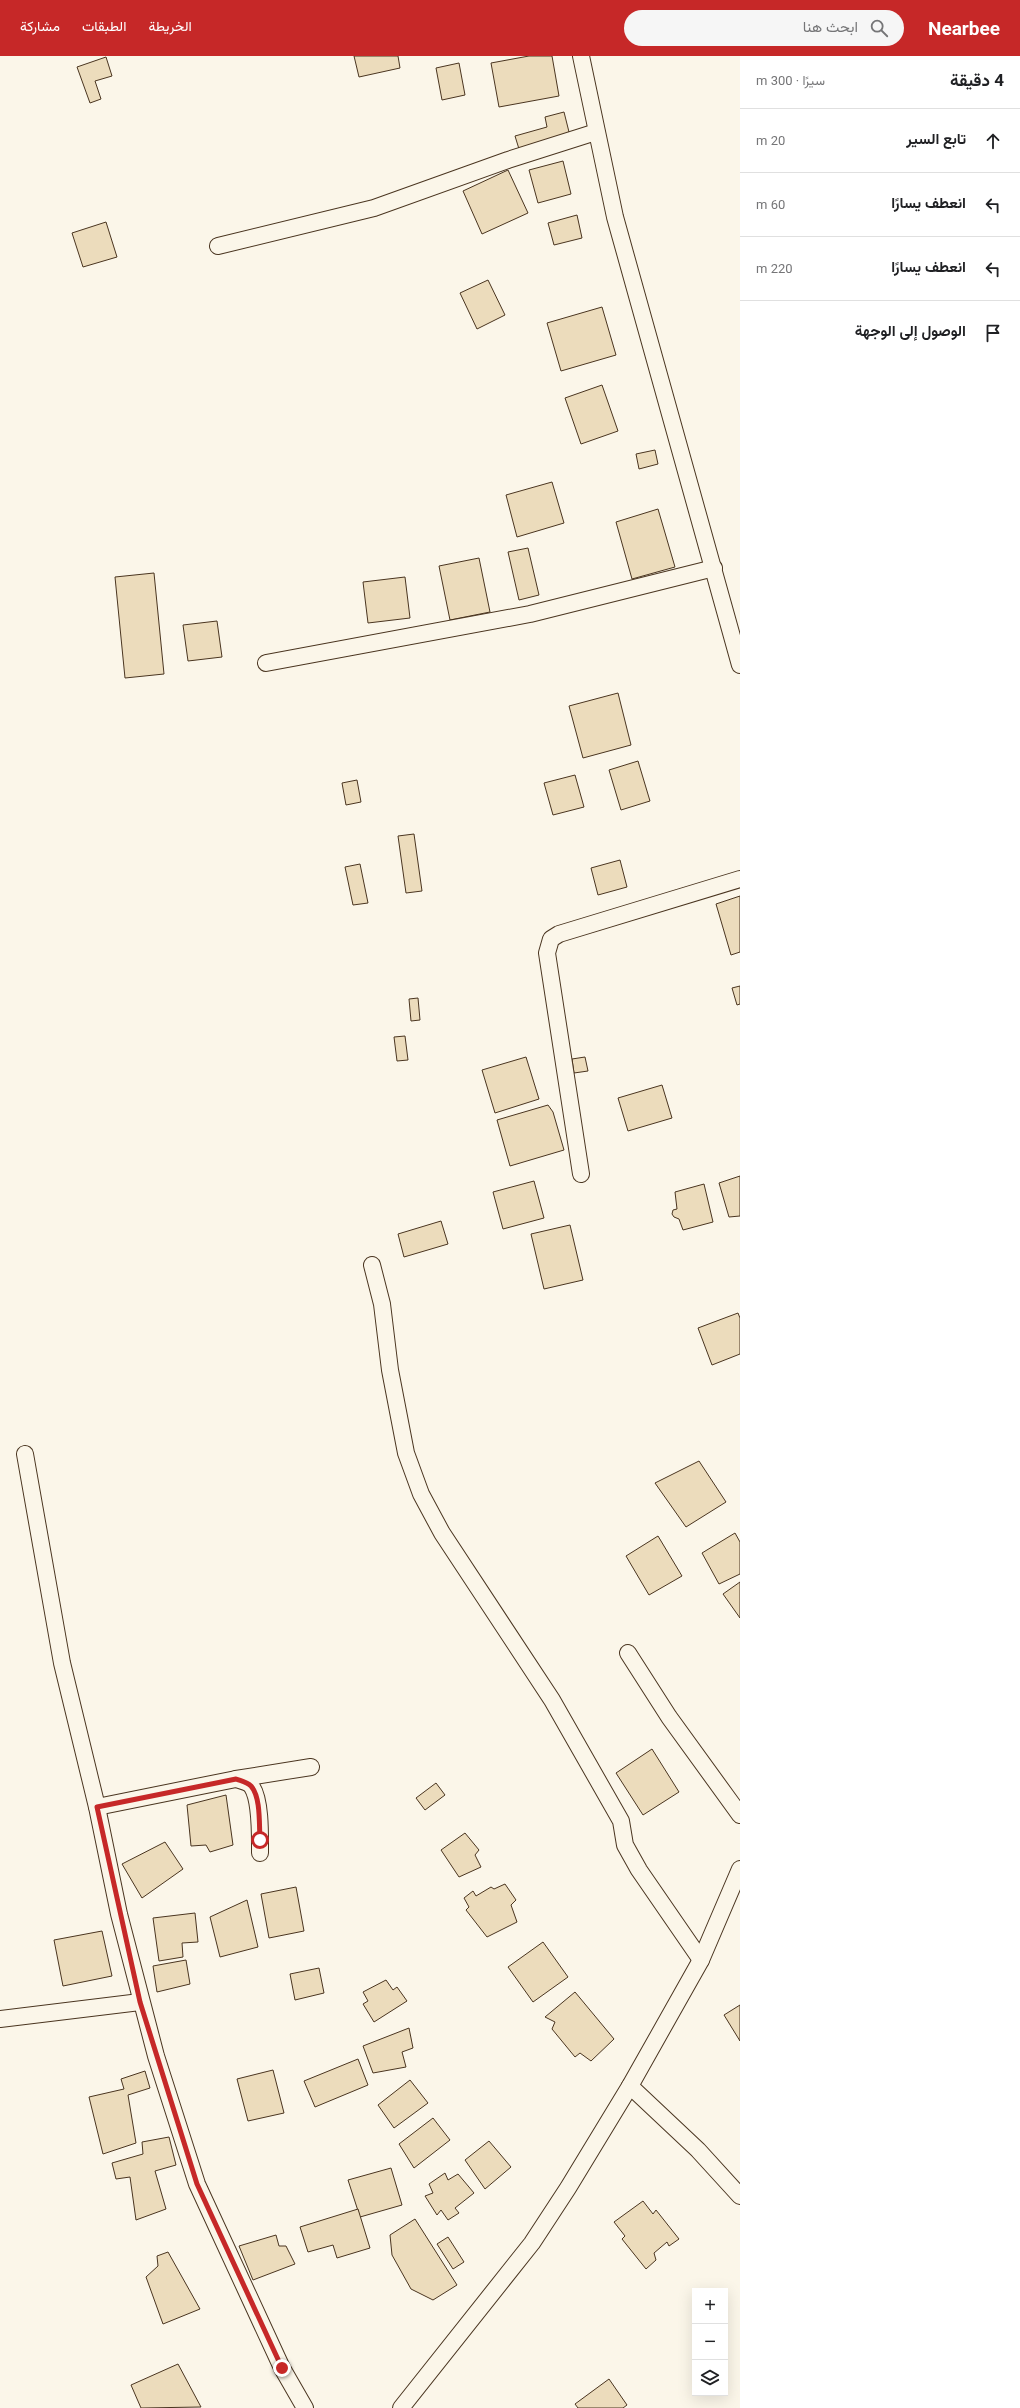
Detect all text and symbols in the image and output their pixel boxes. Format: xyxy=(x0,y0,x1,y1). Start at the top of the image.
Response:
search box xyxy=(624,10,904,46)
icon: search xyxy=(868,17,890,39)
text: Nearbee xyxy=(928,17,1000,40)
text: مشاركة xyxy=(20,18,60,34)
text: الطبقات xyxy=(82,18,126,34)
text: الخريطة xyxy=(148,18,192,34)
text: ابحث هنا xyxy=(803,18,858,36)
text: 4 دقيقة xyxy=(950,70,1004,90)
text: سيرًا · 300 m xyxy=(756,73,825,88)
text: تابع السير xyxy=(906,130,966,148)
icon: ahead xyxy=(982,130,1004,152)
text: 20 m xyxy=(756,133,785,148)
text: انعطف يسارًا xyxy=(891,194,966,212)
icon: left xyxy=(982,194,1004,216)
text: 60 m xyxy=(756,197,785,212)
text: انعطف يسارًا xyxy=(891,258,966,276)
icon: left xyxy=(982,258,1004,280)
text: 220 m xyxy=(756,261,793,276)
text: الوصول إلى الوجهة xyxy=(855,322,966,340)
icon: arrive xyxy=(982,322,1004,344)
route start xyxy=(251,1831,269,1849)
map controls xyxy=(692,2288,728,2396)
button: + xyxy=(692,2288,728,2324)
button: − xyxy=(692,2324,728,2360)
route end xyxy=(273,2359,291,2377)
button: layers xyxy=(692,2360,728,2396)

